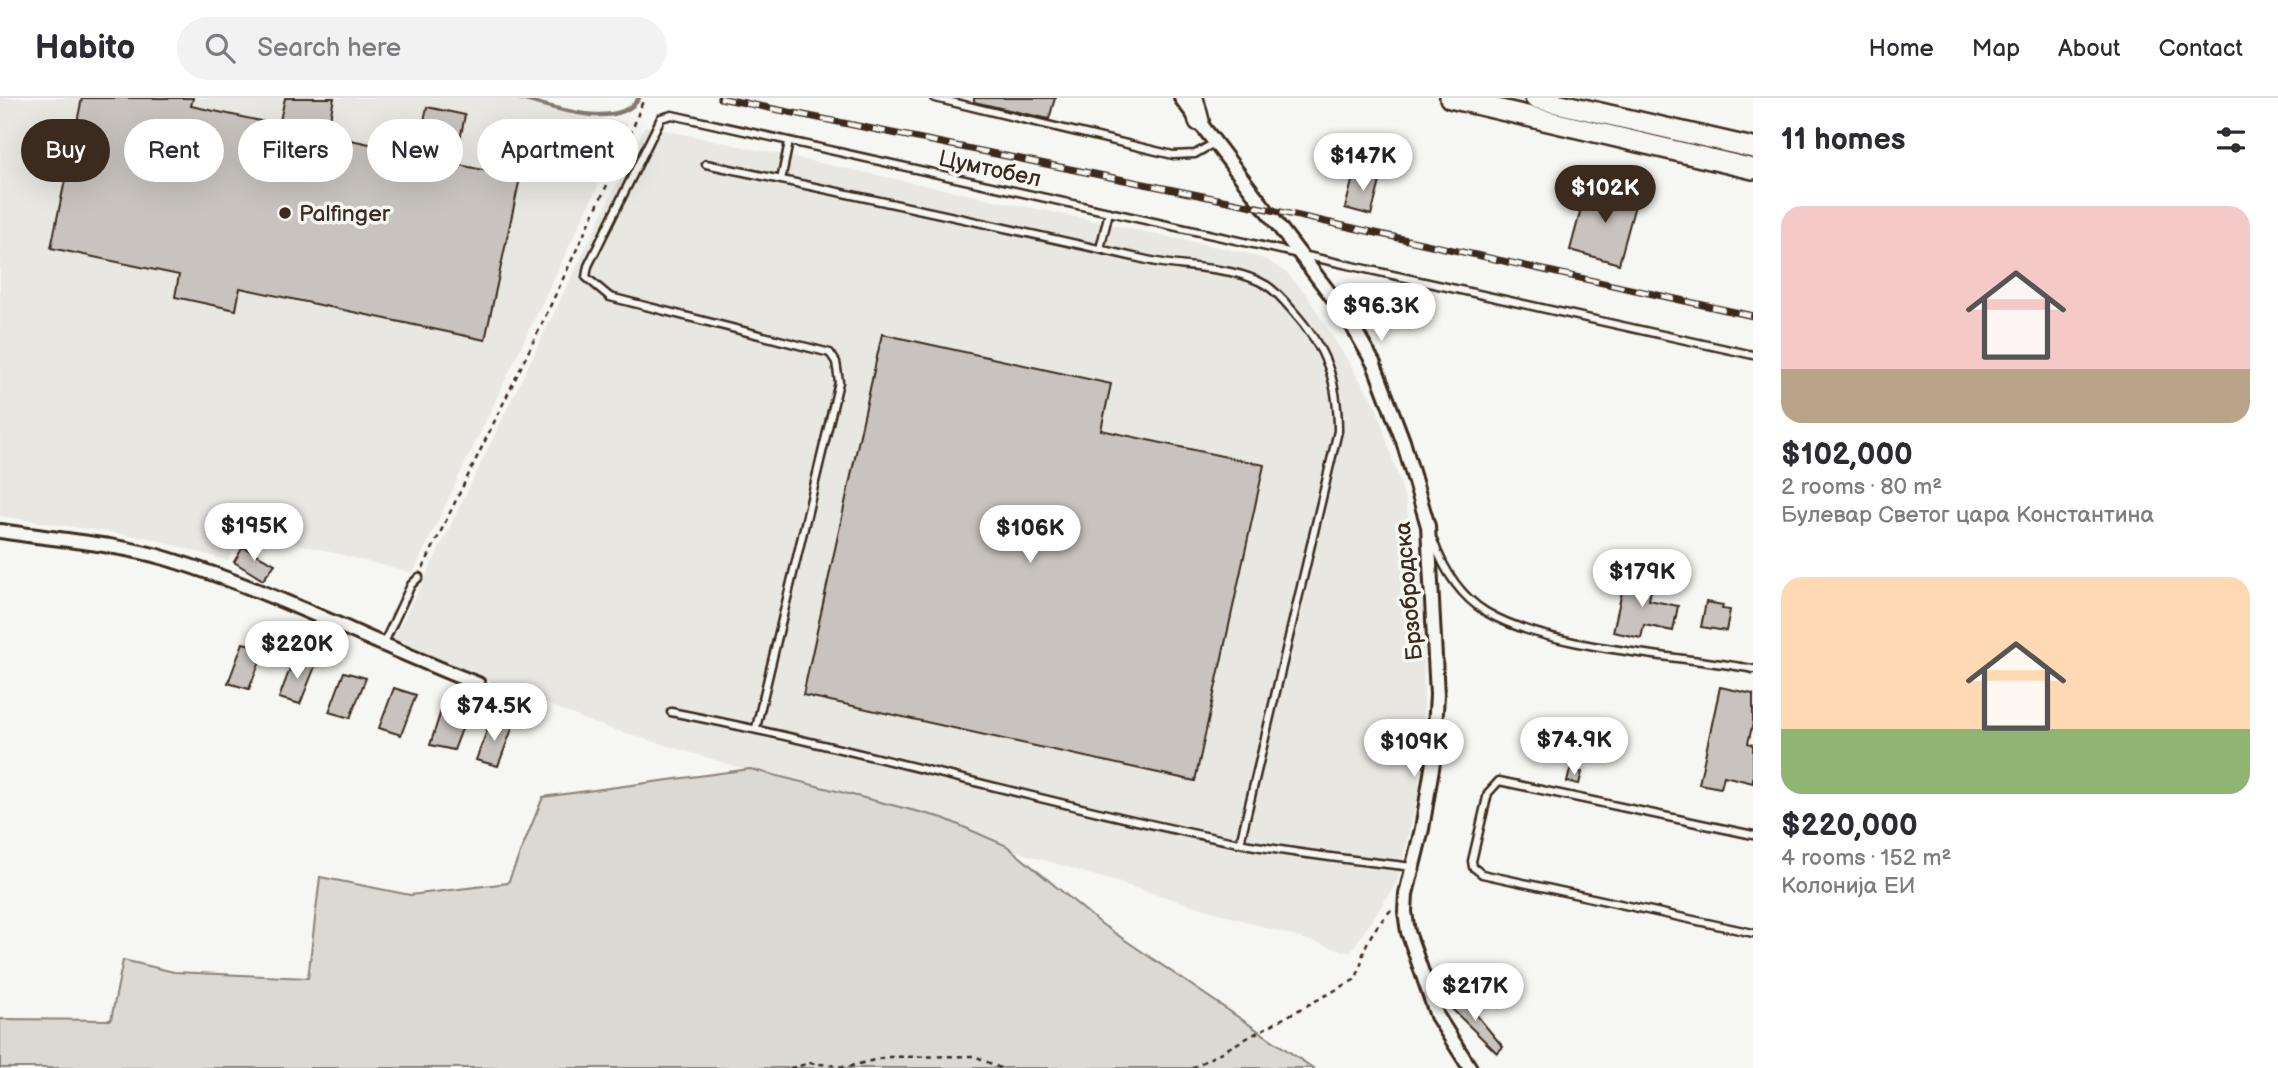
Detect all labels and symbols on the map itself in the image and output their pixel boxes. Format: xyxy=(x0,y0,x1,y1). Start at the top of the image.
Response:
pin: $147K xyxy=(1314,134,1412,193)
street label: Цумтобел xyxy=(936,144,1044,193)
pin: $102K xyxy=(1556,166,1654,225)
place label: Palfinger xyxy=(299,200,391,228)
marker: Palfinger xyxy=(277,205,293,221)
pin: $96.3K xyxy=(1324,284,1438,343)
pin: $195K xyxy=(205,504,303,563)
pin: $106K xyxy=(981,505,1079,565)
street label: Брзобродска xyxy=(1389,520,1429,662)
pin: $179K xyxy=(1593,550,1691,609)
pin: $220K xyxy=(248,622,346,681)
pin: $74.5K xyxy=(437,684,551,743)
pin: $74.9K xyxy=(1517,718,1631,777)
pin: $109K xyxy=(1365,720,1463,779)
pin: $217K xyxy=(1426,964,1524,1023)

